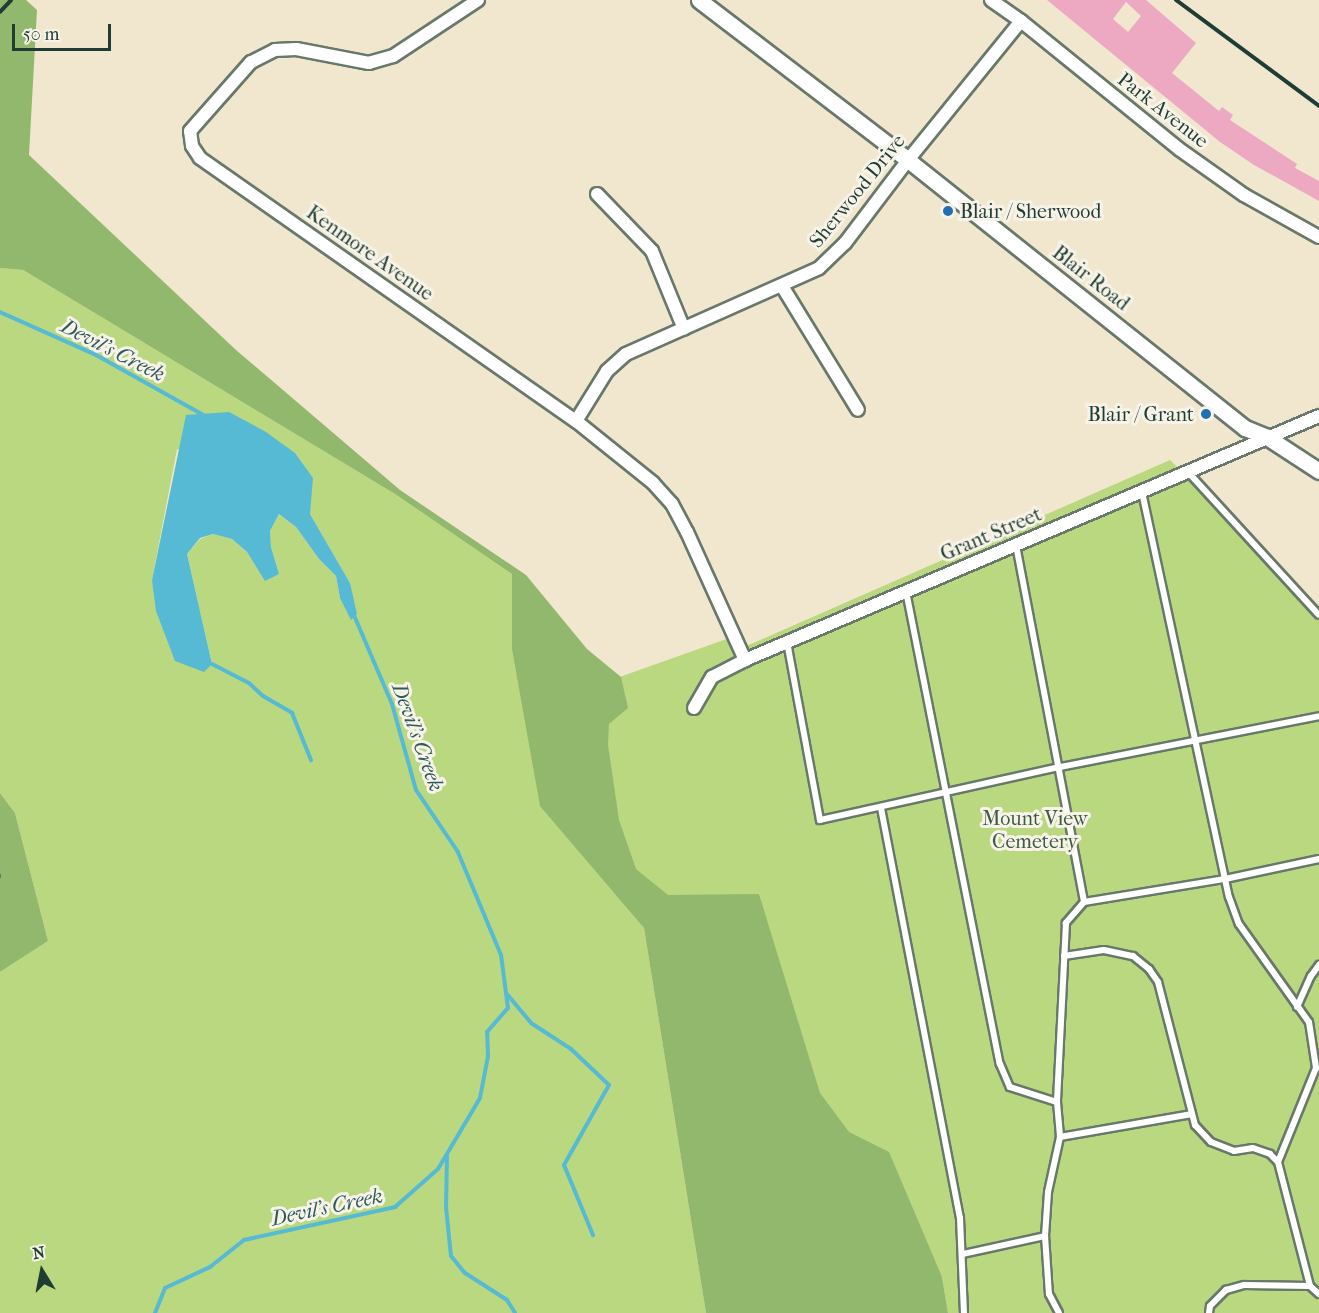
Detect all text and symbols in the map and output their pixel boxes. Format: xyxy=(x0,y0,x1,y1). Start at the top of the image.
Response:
scale bar xyxy=(15,12,114,50)
text: 50 m xyxy=(23,24,59,45)
street label: Park Avenue xyxy=(1113,67,1213,153)
street label: Sherwood Drive xyxy=(804,130,910,252)
place label: Blair / Sherwood xyxy=(960,199,1101,223)
street label: Kenmore Avenue xyxy=(302,200,438,306)
marker: Blair / Sherwood xyxy=(941,204,955,218)
street label: Blair Road xyxy=(1048,241,1134,315)
water label: Devil's Creek xyxy=(57,313,169,387)
place label: Blair / Grant xyxy=(1088,402,1194,426)
marker: Blair / Grant xyxy=(1199,407,1213,421)
street label: Grant Street xyxy=(937,502,1045,566)
water label: Devil's Creek xyxy=(387,679,449,795)
park label: Mount View Cemetery xyxy=(982,806,1088,853)
water label: Devil's Creek xyxy=(269,1183,385,1231)
north arrow xyxy=(12,1241,72,1301)
text: N xyxy=(31,1242,46,1263)

